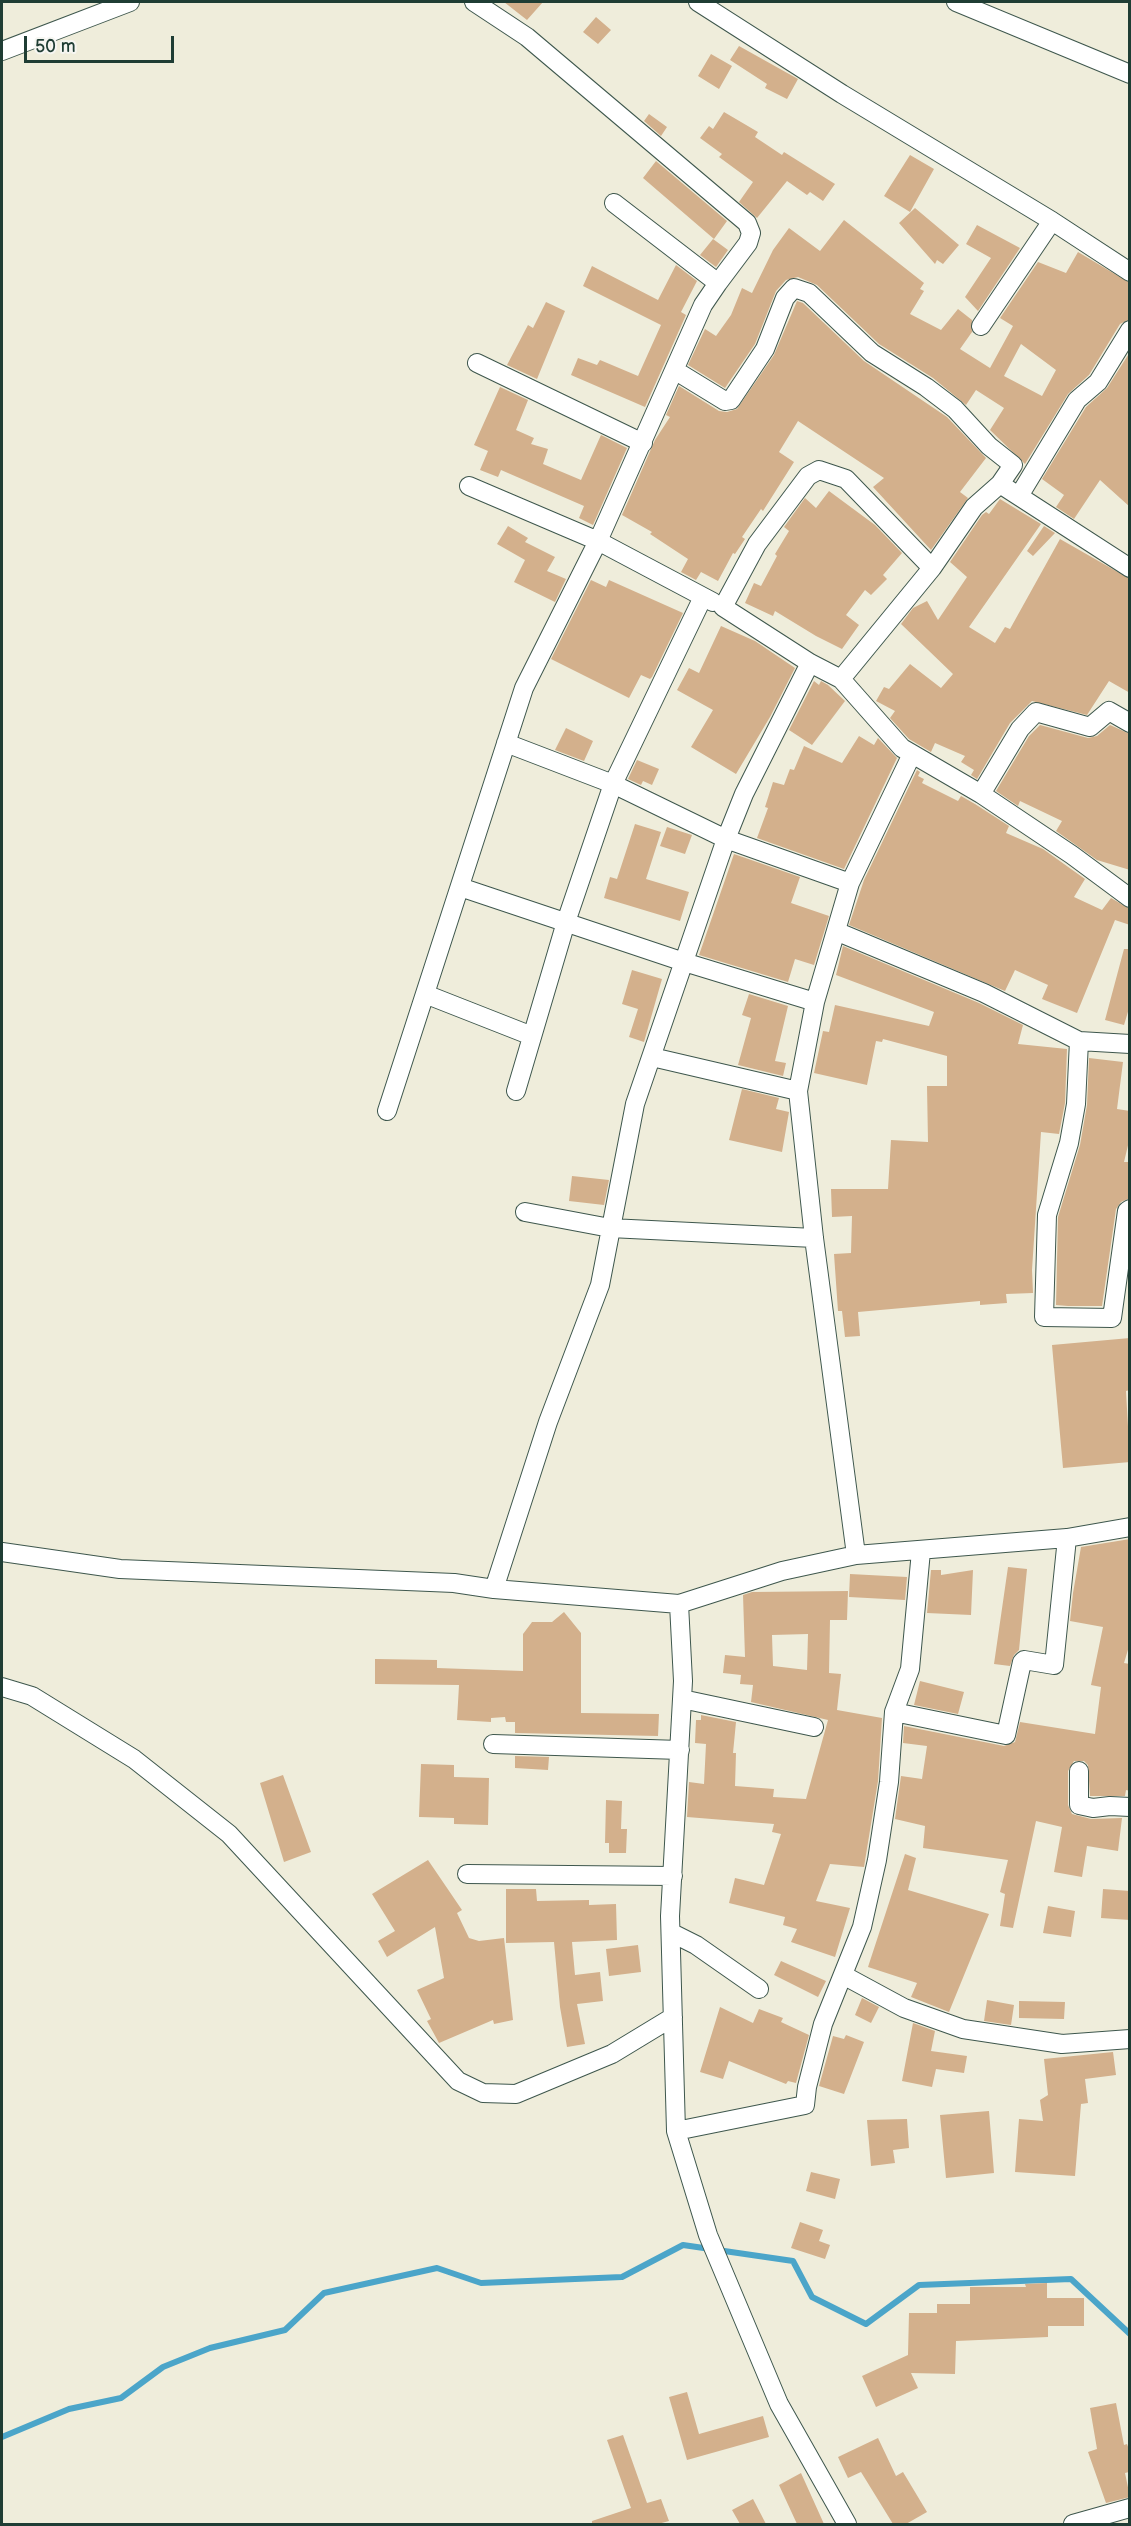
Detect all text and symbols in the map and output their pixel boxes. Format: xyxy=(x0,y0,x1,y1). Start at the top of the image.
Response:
scale bar xyxy=(27,24,177,62)
text: 50 m xyxy=(35,36,76,57)

